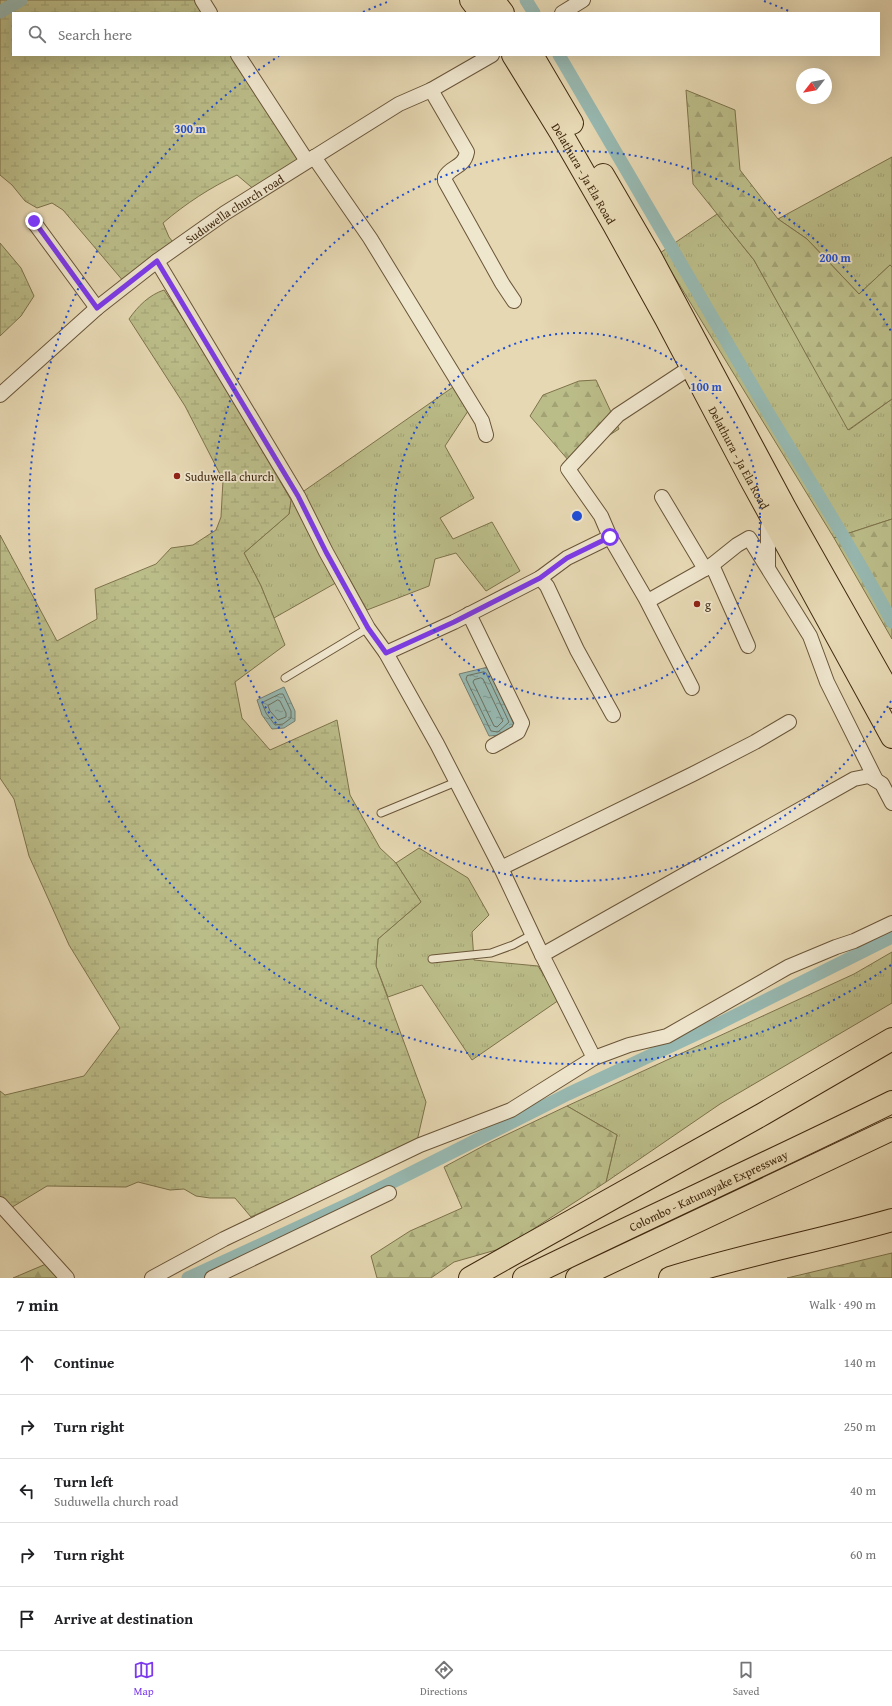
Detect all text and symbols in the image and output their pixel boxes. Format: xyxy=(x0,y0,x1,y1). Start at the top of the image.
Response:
search box xyxy=(12,12,880,56)
icon: search xyxy=(26,23,48,45)
text: Search here xyxy=(58,24,132,45)
north arrow xyxy=(796,68,832,104)
street label: Delathura - Ja Ela Road xyxy=(548,119,620,228)
text: 300 m xyxy=(174,120,207,137)
street label: Suduwella church road xyxy=(182,170,287,247)
route end xyxy=(25,212,43,230)
text: 200 m xyxy=(819,249,852,266)
text: 100 m xyxy=(690,378,723,395)
street label: Delathura - Ja Ela Road xyxy=(705,403,774,513)
place label: Suduwella church xyxy=(185,468,274,485)
marker: Suduwella church xyxy=(172,471,182,481)
centre of rings xyxy=(570,509,584,523)
route start xyxy=(601,528,619,546)
place label: g xyxy=(705,596,711,613)
marker: g xyxy=(692,599,702,609)
street label: Colombo - Katunayake Expressway xyxy=(626,1145,790,1235)
text: 7 min xyxy=(16,1292,58,1317)
text: Walk · 490 m xyxy=(809,1295,876,1314)
icon: ahead xyxy=(16,1352,38,1374)
text: Continue xyxy=(54,1352,115,1373)
text: 140 m xyxy=(844,1353,876,1372)
icon: right xyxy=(16,1416,38,1438)
text: Turn right xyxy=(54,1416,125,1437)
text: 250 m xyxy=(844,1417,876,1436)
text: Turn left xyxy=(54,1471,113,1492)
icon: left xyxy=(16,1480,38,1502)
text: 40 m xyxy=(850,1481,876,1500)
text: Suduwella church road xyxy=(54,1492,178,1511)
icon: right xyxy=(16,1544,38,1566)
text: Turn right xyxy=(54,1544,125,1565)
text: 60 m xyxy=(850,1545,876,1564)
icon: arrive xyxy=(16,1608,38,1630)
text: Arrive at destination xyxy=(54,1608,193,1629)
tab: Map xyxy=(133,1659,155,1699)
tab: Directions xyxy=(420,1659,467,1699)
tab: Saved xyxy=(733,1659,759,1699)

